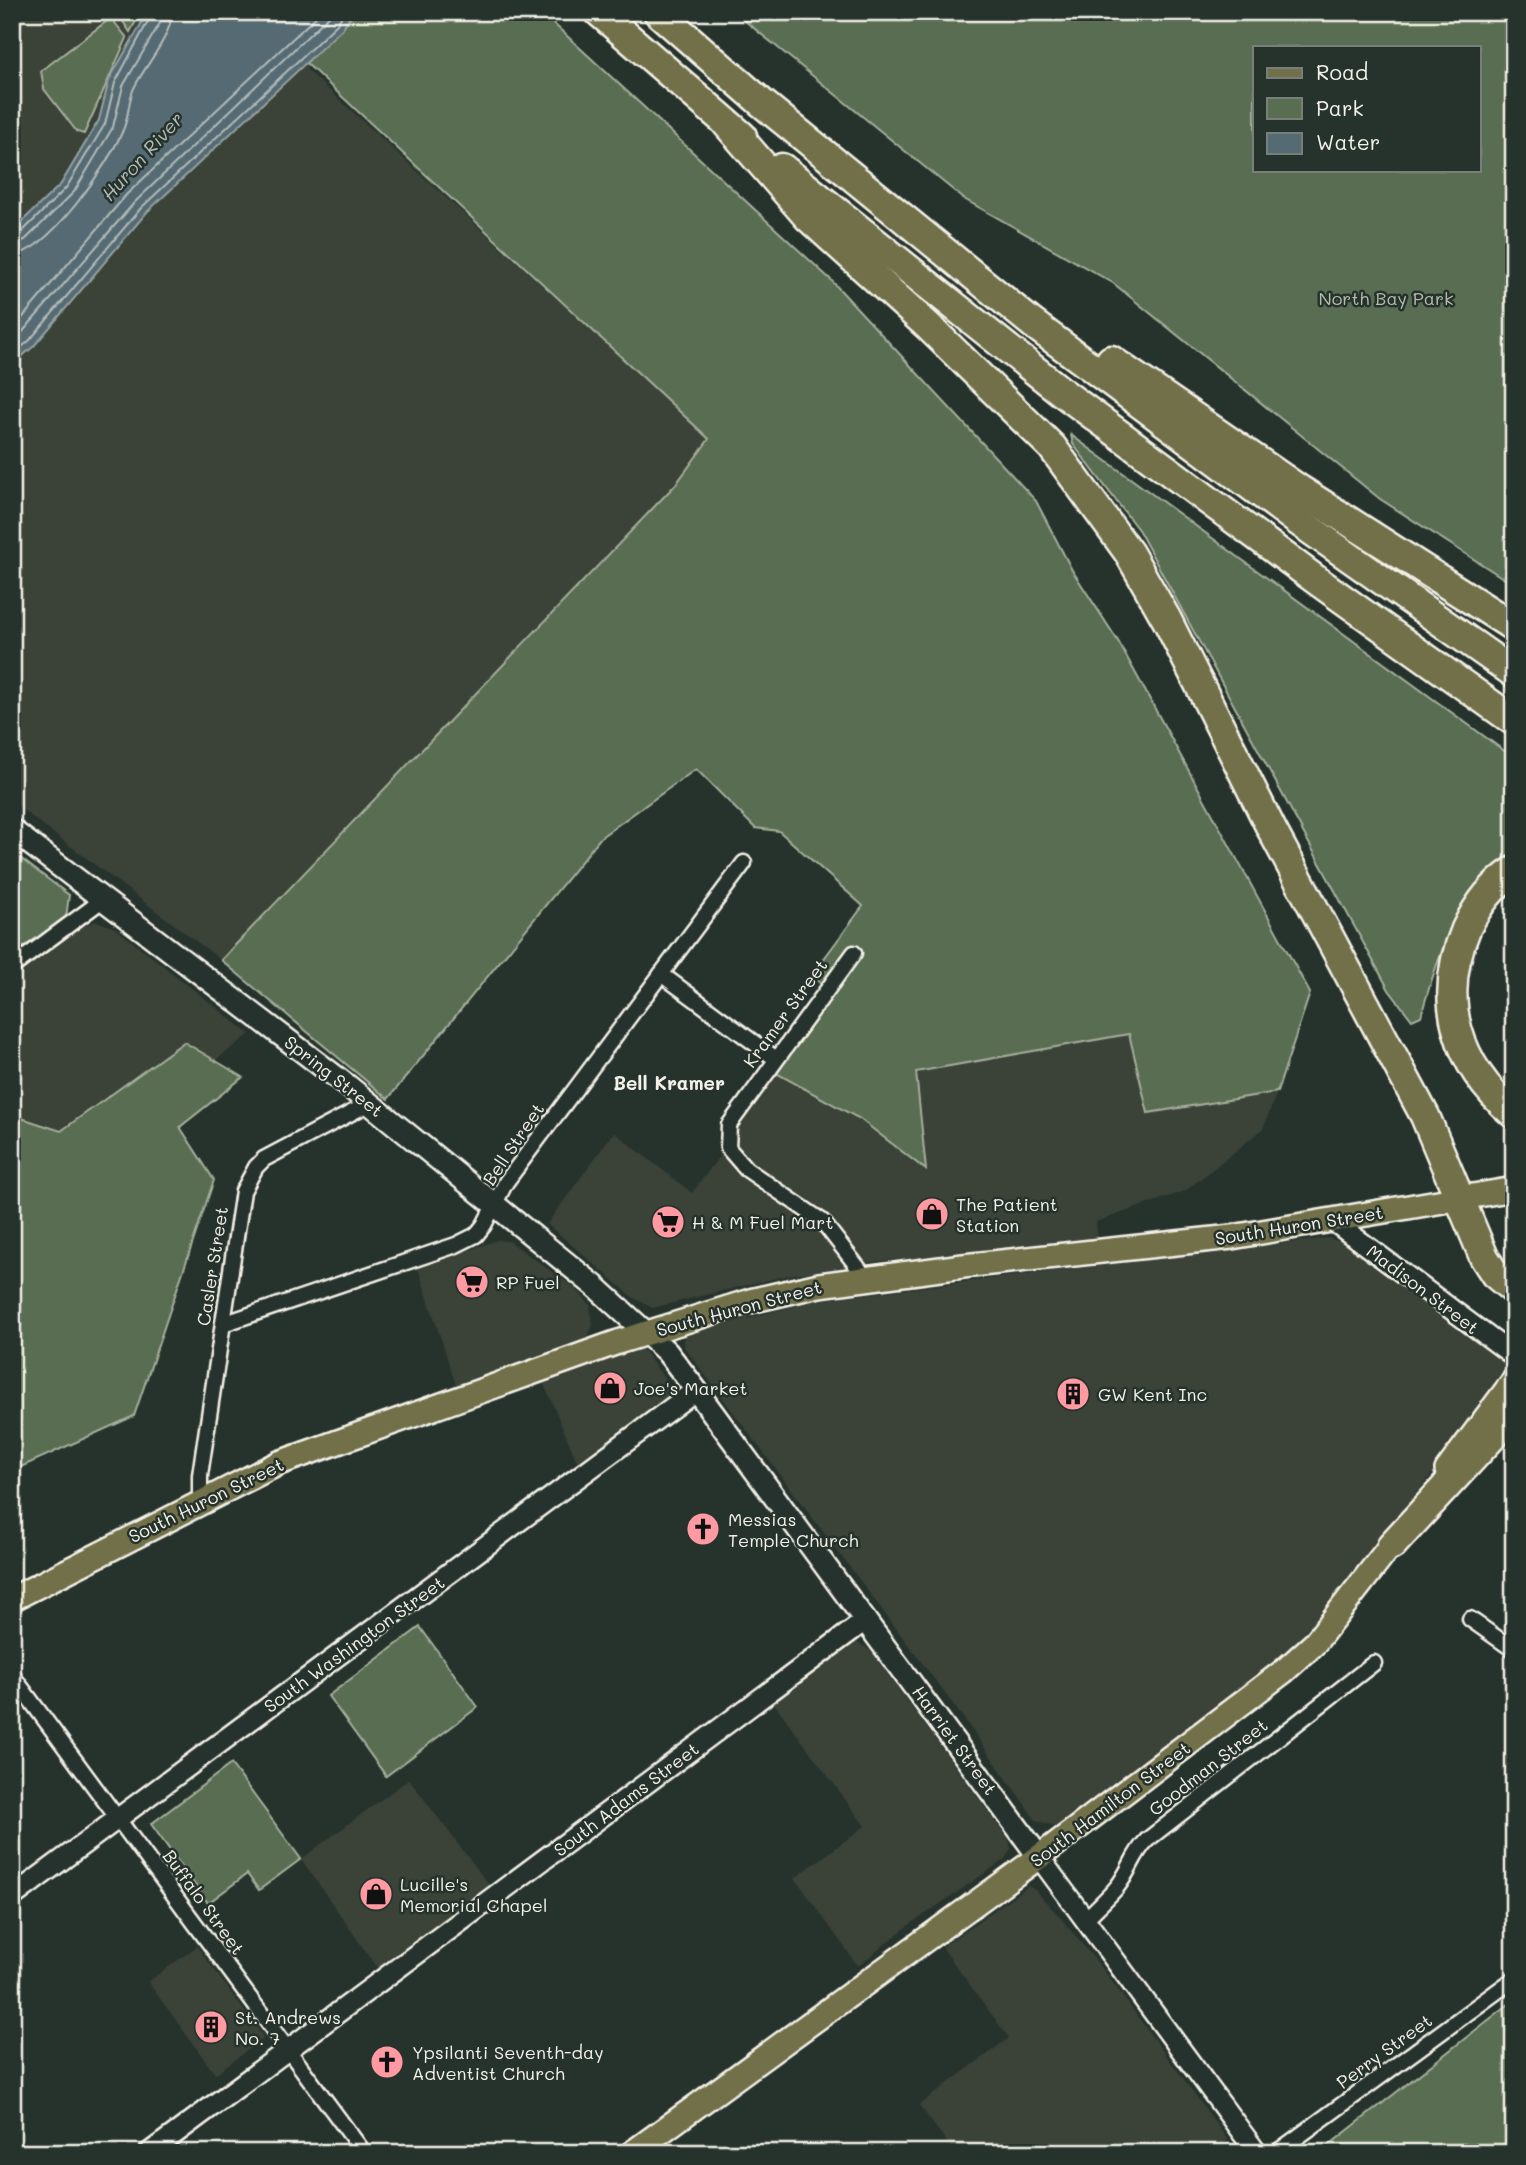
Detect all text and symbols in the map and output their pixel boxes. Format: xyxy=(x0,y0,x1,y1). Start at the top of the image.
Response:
legend xyxy=(1253,46,1480,172)
text: Road xyxy=(1316,58,1368,85)
text: Park xyxy=(1316,94,1364,121)
water label: Huron River xyxy=(96,107,188,205)
text: Water xyxy=(1316,128,1380,155)
park label: North Bay Park xyxy=(1318,286,1454,310)
street label: Kramer Street xyxy=(737,954,833,1072)
street label: Spring Street xyxy=(280,1030,388,1122)
district label: Bell Kramer xyxy=(613,1070,725,1095)
street label: Bell Street xyxy=(477,1098,549,1190)
place label: The Patient Station xyxy=(956,1192,1058,1237)
shop icon: The Patient Station xyxy=(913,1195,951,1233)
street label: South Huron Street xyxy=(1213,1200,1385,1250)
supermarket icon: H & M Fuel Mart xyxy=(649,1203,687,1241)
street label: Casler Street xyxy=(191,1205,233,1327)
place label: H & M Fuel Mart xyxy=(692,1210,833,1234)
street label: Madison Street xyxy=(1362,1239,1484,1339)
supermarket icon: RP Fuel xyxy=(453,1263,491,1301)
place label: RP Fuel xyxy=(496,1270,560,1294)
street label: South Huron Street xyxy=(654,1274,824,1342)
shop icon: Joe's Market xyxy=(591,1369,629,1407)
building icon: GW Kent Inc xyxy=(1054,1375,1092,1413)
place label: Joe's Market xyxy=(634,1376,747,1400)
place label: GW Kent Inc xyxy=(1098,1382,1207,1406)
street label: South Huron Street xyxy=(124,1452,288,1548)
place label: Messias Temple Church xyxy=(728,1507,859,1552)
church icon: Messias Temple Church xyxy=(684,1510,722,1548)
street label: South Washington Street xyxy=(259,1570,449,1718)
street label: Harriet Street xyxy=(907,1680,1003,1800)
street label: Goodman Street xyxy=(1144,1713,1272,1821)
street label: South Hamilton Street xyxy=(1025,1736,1195,1872)
street label: South Adams Street xyxy=(549,1737,703,1861)
street label: Buffalo Street xyxy=(158,1845,250,1959)
place label: Lucille's Memorial Chapel xyxy=(400,1872,548,1917)
shop icon: Lucille's Memorial Chapel xyxy=(357,1875,395,1913)
place label: St. Andrews No. 7 xyxy=(235,2005,341,2050)
building icon: St. Andrews No. 7 xyxy=(192,2008,230,2046)
street label: Perry Street xyxy=(1331,2008,1437,2094)
place label: Ypsilanti Seventh-day Adventist Church xyxy=(412,2040,604,2085)
church icon: Ypsilanti Seventh-day Adventist Church xyxy=(368,2043,406,2081)

